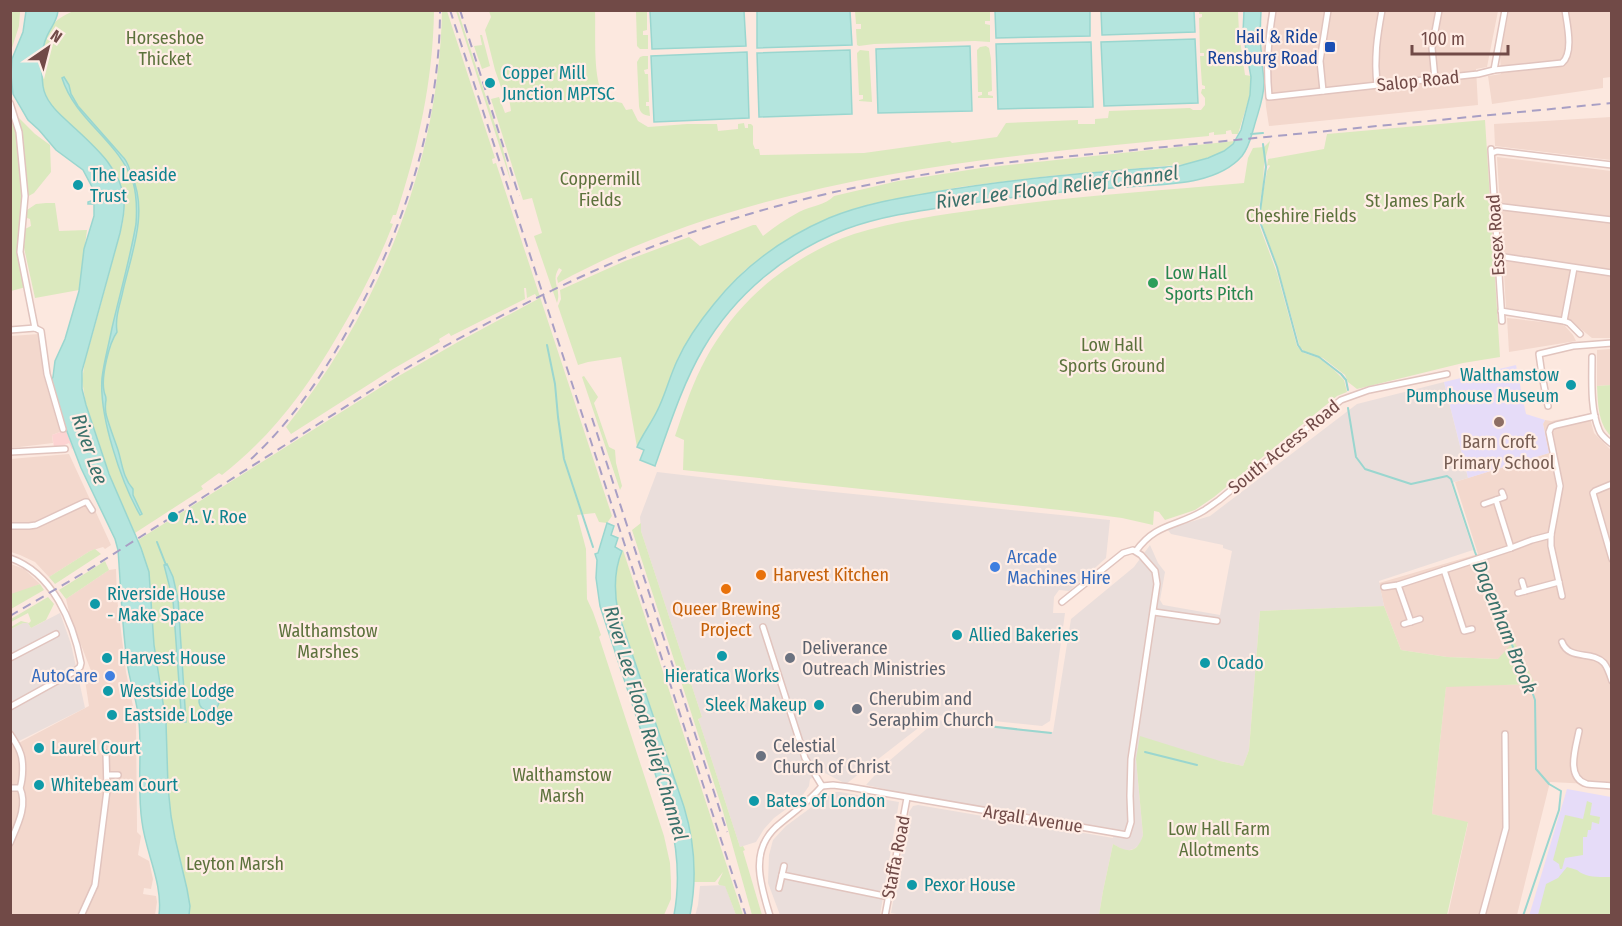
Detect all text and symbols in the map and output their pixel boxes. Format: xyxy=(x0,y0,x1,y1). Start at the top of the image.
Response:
north arrow xyxy=(18,18,78,78)
scale bar xyxy=(1412,18,1508,56)
text: N xyxy=(47,26,66,47)
place label: Hail & Ride Rensburg Road xyxy=(1207,26,1318,69)
park label: Horseshoe Thicket xyxy=(126,27,204,70)
text: 100 m xyxy=(1421,28,1465,50)
marker: Hail & Ride Rensburg Road xyxy=(1323,40,1337,54)
place label: Copper Mill Junction MPTSC xyxy=(502,62,615,105)
street label: Salop Road xyxy=(1376,66,1460,96)
marker: Copper Mill Junction MPTSC xyxy=(483,76,497,90)
water label: River Lee Flood Relief Channel xyxy=(934,160,1180,214)
place label: The Leaside Trust xyxy=(90,164,177,207)
park label: Coppermill Fields xyxy=(560,168,640,211)
marker: The Leaside Trust xyxy=(71,178,85,192)
park label: St James Park xyxy=(1365,190,1465,212)
street label: Essex Road xyxy=(1482,193,1510,277)
park label: Cheshire Fields xyxy=(1246,205,1357,227)
place label: Low Hall Sports Pitch xyxy=(1165,262,1254,305)
marker: Low Hall Sports Pitch xyxy=(1146,276,1160,290)
park label: Low Hall Sports Ground xyxy=(1059,334,1165,377)
place label: Walthamstow Pumphouse Museum xyxy=(1406,364,1559,407)
marker: Walthamstow Pumphouse Museum xyxy=(1564,378,1578,392)
street label: South Access Road xyxy=(1224,395,1344,499)
water label: River Lee xyxy=(67,411,113,488)
marker: Barn Croft Primary School xyxy=(1492,415,1506,429)
place label: Barn Croft Primary School xyxy=(1444,431,1555,474)
place label: A. V. Roe xyxy=(185,506,247,528)
marker: A. V. Roe xyxy=(166,510,180,524)
place label: Arcade Machines Hire xyxy=(1007,546,1111,589)
water label: Dagenham Brook xyxy=(1467,557,1543,697)
marker: Arcade Machines Hire xyxy=(988,560,1002,574)
place label: Harvest Kitchen xyxy=(773,564,889,586)
marker: Harvest Kitchen xyxy=(754,568,768,582)
marker: Queer Brewing Project xyxy=(719,582,733,596)
place label: Riverside House - Make Space xyxy=(107,583,226,626)
marker: Riverside House - Make Space xyxy=(88,597,102,611)
place label: Queer Brewing Project xyxy=(672,598,780,641)
water label: River Lee Flood Relief Channel xyxy=(599,603,693,843)
park label: Walthamstow Marshes xyxy=(279,620,378,663)
place label: Allied Bakeries xyxy=(969,624,1079,646)
marker: Allied Bakeries xyxy=(950,628,964,642)
place label: Deliverance Outreach Ministries xyxy=(802,637,946,680)
place label: Harvest House xyxy=(119,647,226,669)
marker: Hieratica Works xyxy=(715,649,729,663)
marker: Harvest House xyxy=(100,651,114,665)
marker: Deliverance Outreach Ministries xyxy=(783,651,797,665)
place label: Ocado xyxy=(1217,652,1264,674)
marker: Ocado xyxy=(1198,656,1212,670)
place label: AutoCare xyxy=(32,665,98,687)
place label: Hieratica Works xyxy=(665,665,780,687)
marker: AutoCare xyxy=(103,669,117,683)
place label: Westside Lodge xyxy=(120,680,235,702)
marker: Westside Lodge xyxy=(101,684,115,698)
place label: Cherubim and Seraphim Church xyxy=(869,688,994,731)
place label: Sleek Makeup xyxy=(705,694,807,716)
marker: Sleek Makeup xyxy=(812,698,826,712)
marker: Cherubim and Seraphim Church xyxy=(850,702,864,716)
place label: Eastside Lodge xyxy=(124,704,233,726)
marker: Eastside Lodge xyxy=(105,708,119,722)
place label: Celestial Church of Christ xyxy=(773,735,890,778)
place label: Laurel Court xyxy=(51,737,141,759)
marker: Laurel Court xyxy=(32,741,46,755)
marker: Celestial Church of Christ xyxy=(754,749,768,763)
park label: Walthamstow Marsh xyxy=(513,764,612,807)
place label: Whitebeam Court xyxy=(51,774,178,796)
marker: Whitebeam Court xyxy=(32,778,46,792)
place label: Bates of London xyxy=(766,790,885,812)
marker: Bates of London xyxy=(747,794,761,808)
street label: Argall Avenue xyxy=(982,800,1084,838)
street label: Staffa Road xyxy=(877,813,915,901)
park label: Low Hall Farm Allotments xyxy=(1168,818,1270,861)
park label: Leyton Marsh xyxy=(186,853,284,875)
place label: Pexor House xyxy=(924,874,1016,896)
marker: Pexor House xyxy=(905,878,919,892)

